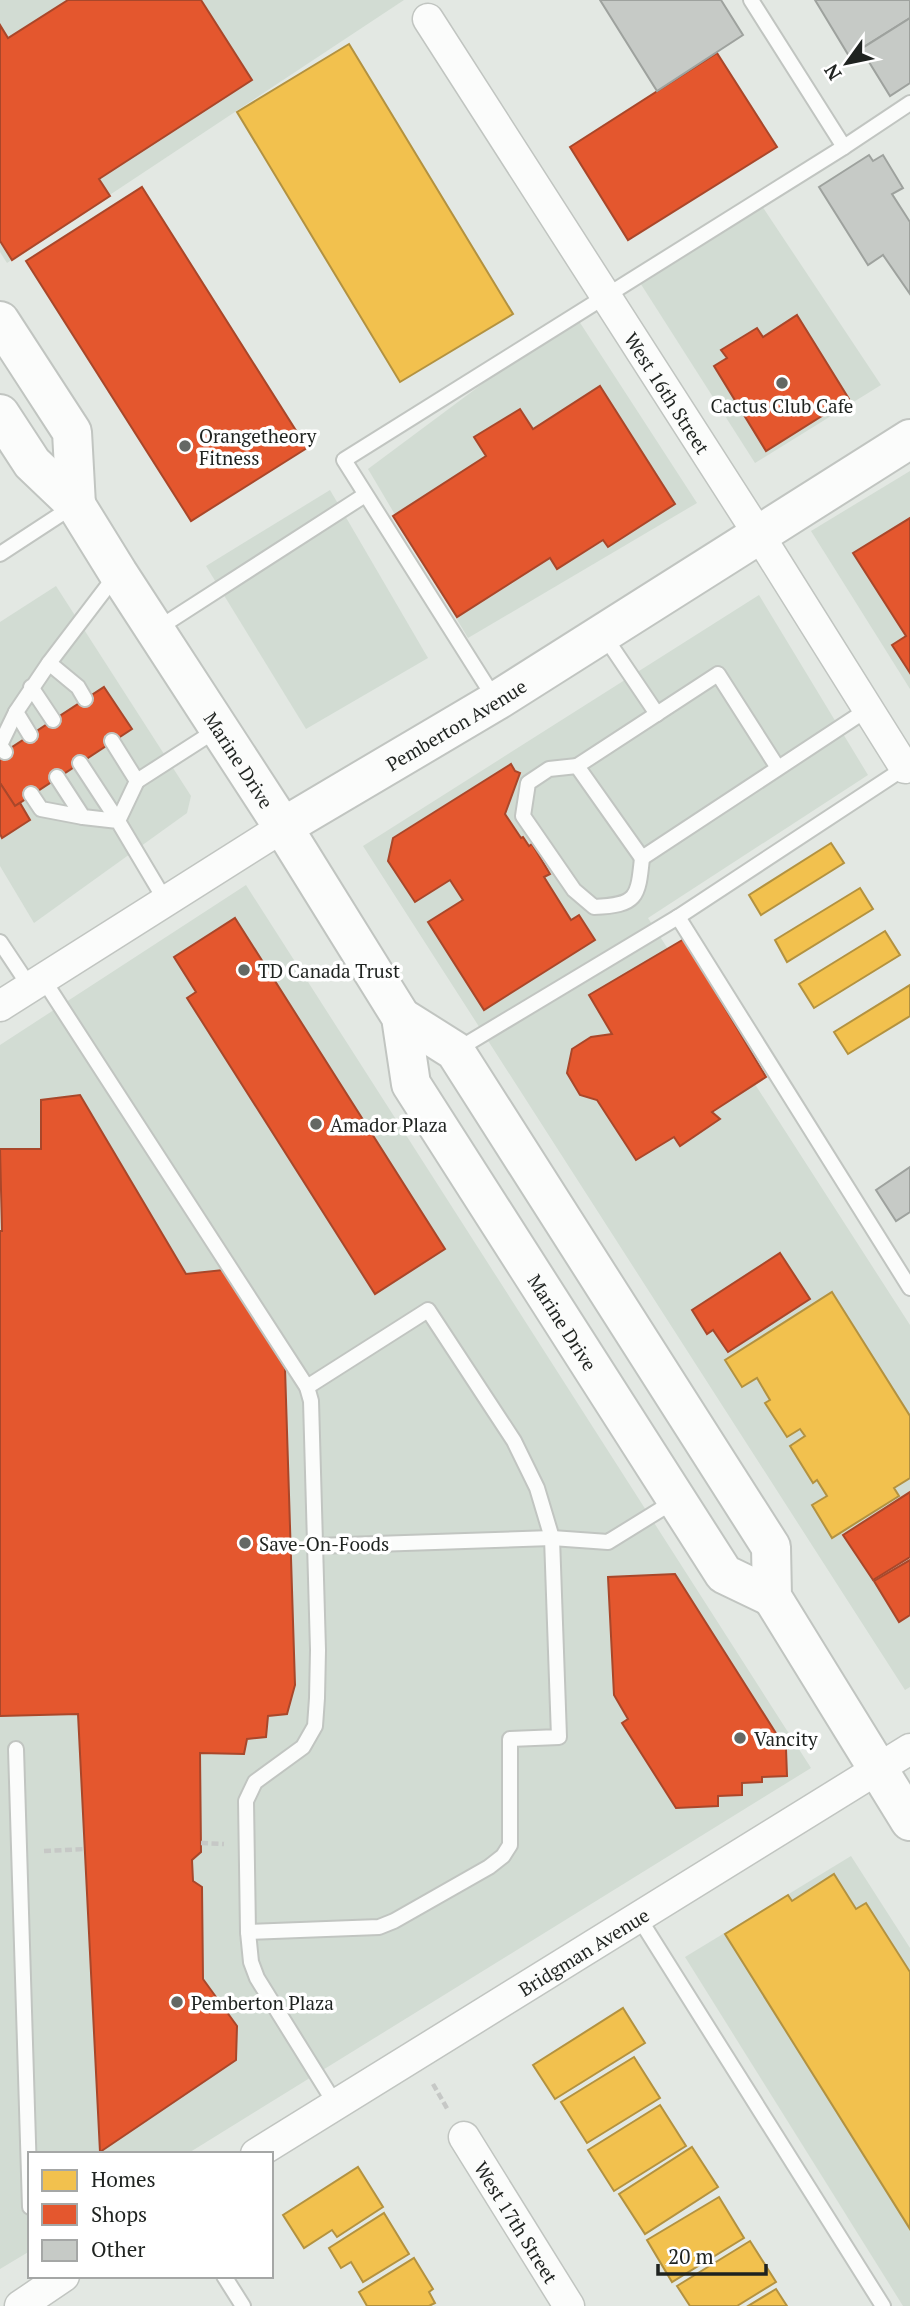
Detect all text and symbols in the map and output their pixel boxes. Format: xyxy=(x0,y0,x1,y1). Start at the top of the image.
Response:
north arrow xyxy=(812,28,882,98)
text: N xyxy=(818,59,847,85)
street label: West 16th Street xyxy=(619,327,716,458)
marker: Cactus Club Cafe xyxy=(774,375,790,391)
place label: Cactus Club Cafe xyxy=(711,393,853,418)
place label: Orangetheory Fitness xyxy=(199,423,317,470)
marker: Orangetheory Fitness xyxy=(177,438,193,454)
street label: Pemberton Avenue xyxy=(381,673,531,776)
street label: Marine Drive xyxy=(199,707,280,813)
place label: TD Canada Trust xyxy=(258,958,400,983)
marker: TD Canada Trust xyxy=(236,962,252,978)
place label: Amador Plaza xyxy=(330,1112,448,1137)
marker: Amador Plaza xyxy=(308,1116,324,1132)
street label: Marine Drive xyxy=(523,1269,603,1375)
place label: Save-On-Foods xyxy=(259,1531,389,1556)
marker: Save-On-Foods xyxy=(237,1535,253,1551)
place label: Vancity xyxy=(754,1726,818,1751)
marker: Vancity xyxy=(732,1730,748,1746)
street label: Bridgman Avenue xyxy=(513,1901,653,2001)
place label: Pemberton Plaza xyxy=(191,1990,334,2015)
marker: Pemberton Plaza xyxy=(169,1994,185,2010)
legend xyxy=(28,2152,273,2278)
street label: West 17th Street xyxy=(469,2156,564,2288)
text: Homes xyxy=(91,2165,156,2193)
text: Shops xyxy=(91,2200,147,2228)
scale bar xyxy=(658,2232,766,2276)
text: Other xyxy=(91,2235,145,2263)
text: 20 m xyxy=(668,2242,714,2270)

